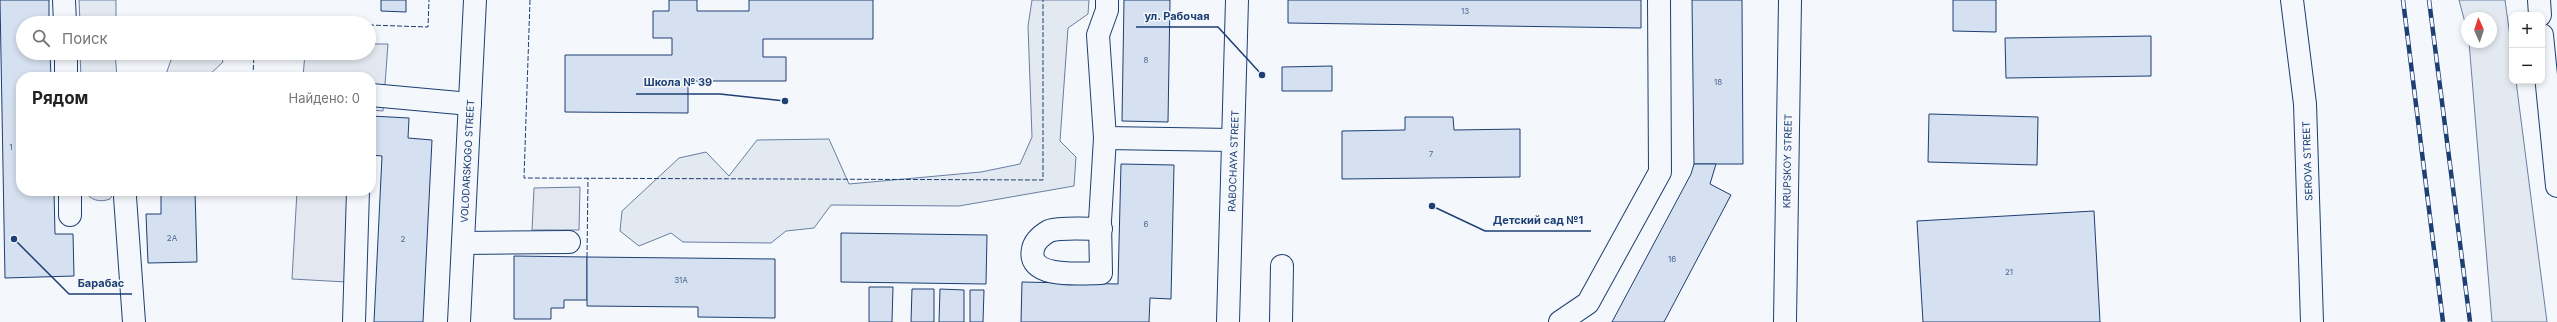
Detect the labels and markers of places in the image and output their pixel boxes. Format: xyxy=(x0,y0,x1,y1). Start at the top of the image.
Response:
callout: ул. Рабочая xyxy=(1136,4,1218,27)
callout: Школа № 39 xyxy=(636,71,720,94)
callout: Детский сад №1 xyxy=(1485,208,1591,231)
callout: Барабас xyxy=(69,271,132,294)

